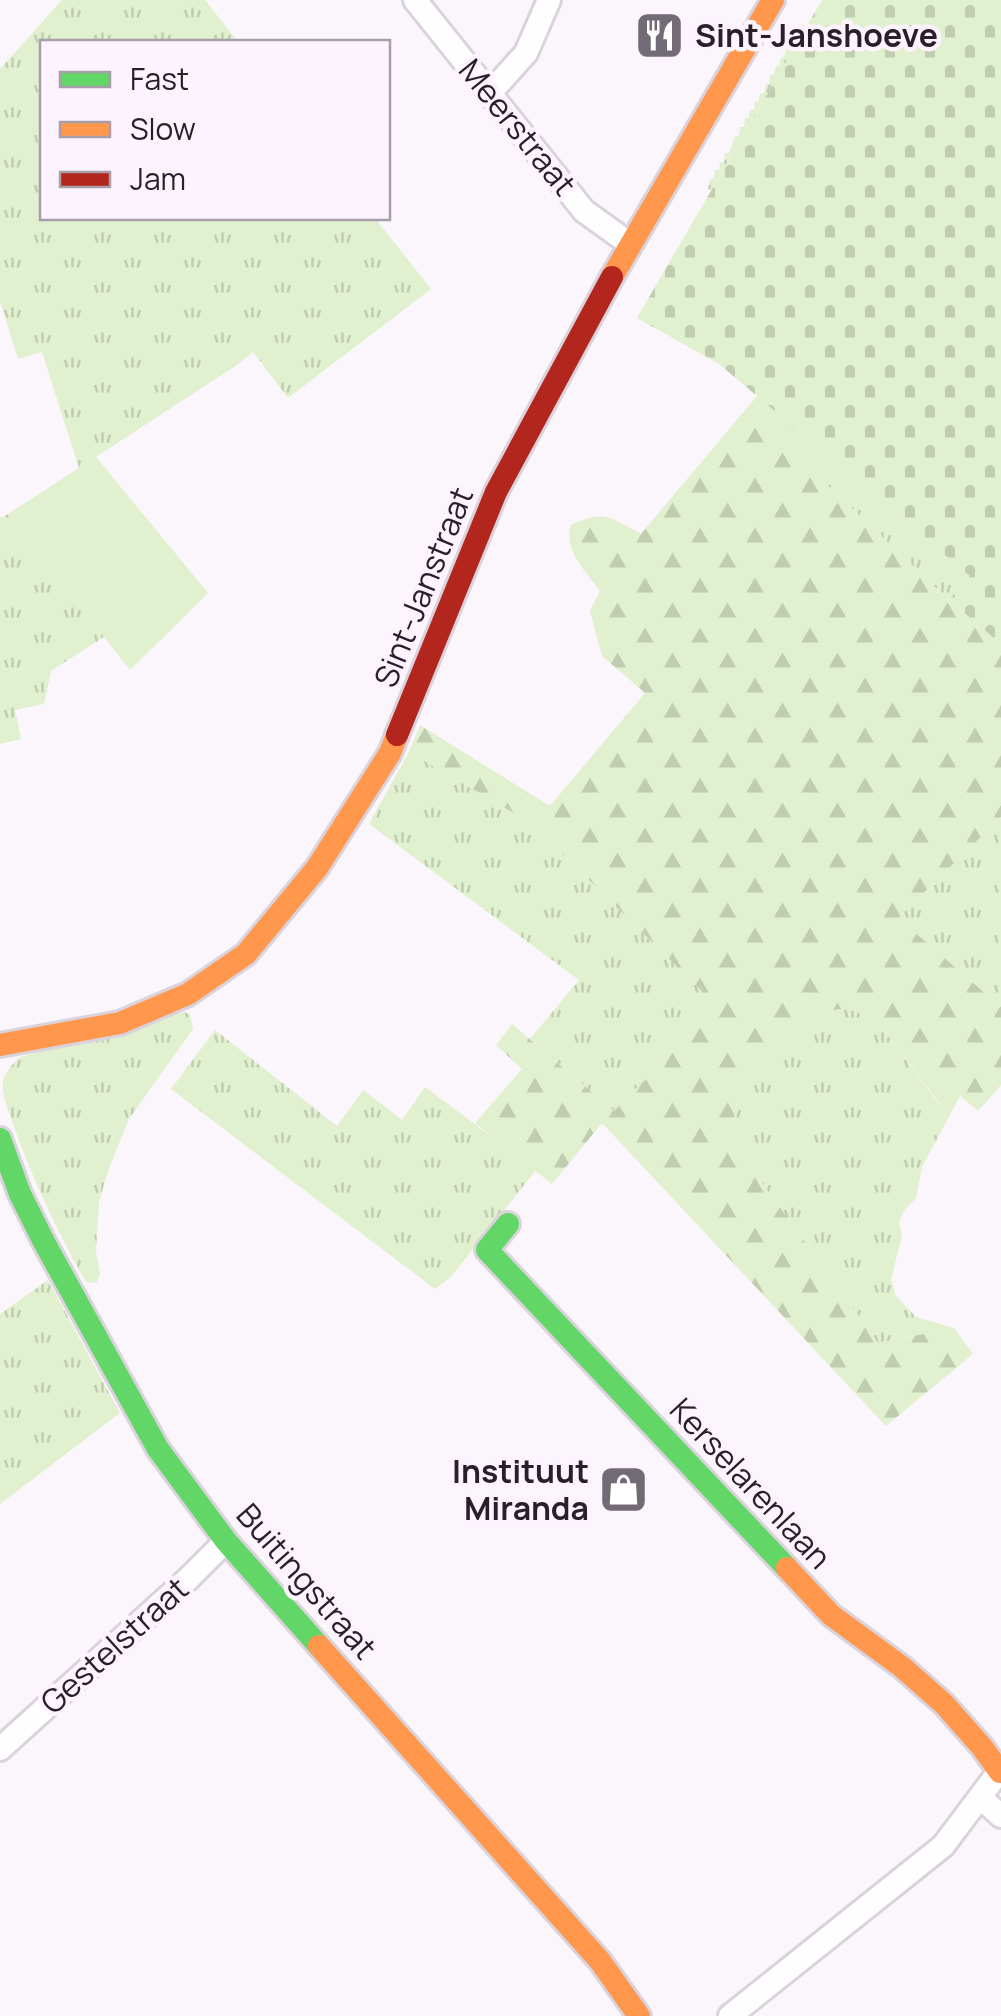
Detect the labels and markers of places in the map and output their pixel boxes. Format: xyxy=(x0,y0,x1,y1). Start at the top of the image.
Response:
restaurant icon: Sint-Janshoeve xyxy=(634,9,686,61)
place label: Sint-Janshoeve xyxy=(695,13,938,57)
place label: Instituut Miranda xyxy=(452,1449,589,1530)
shop icon: Instituut Miranda xyxy=(598,1463,650,1515)

